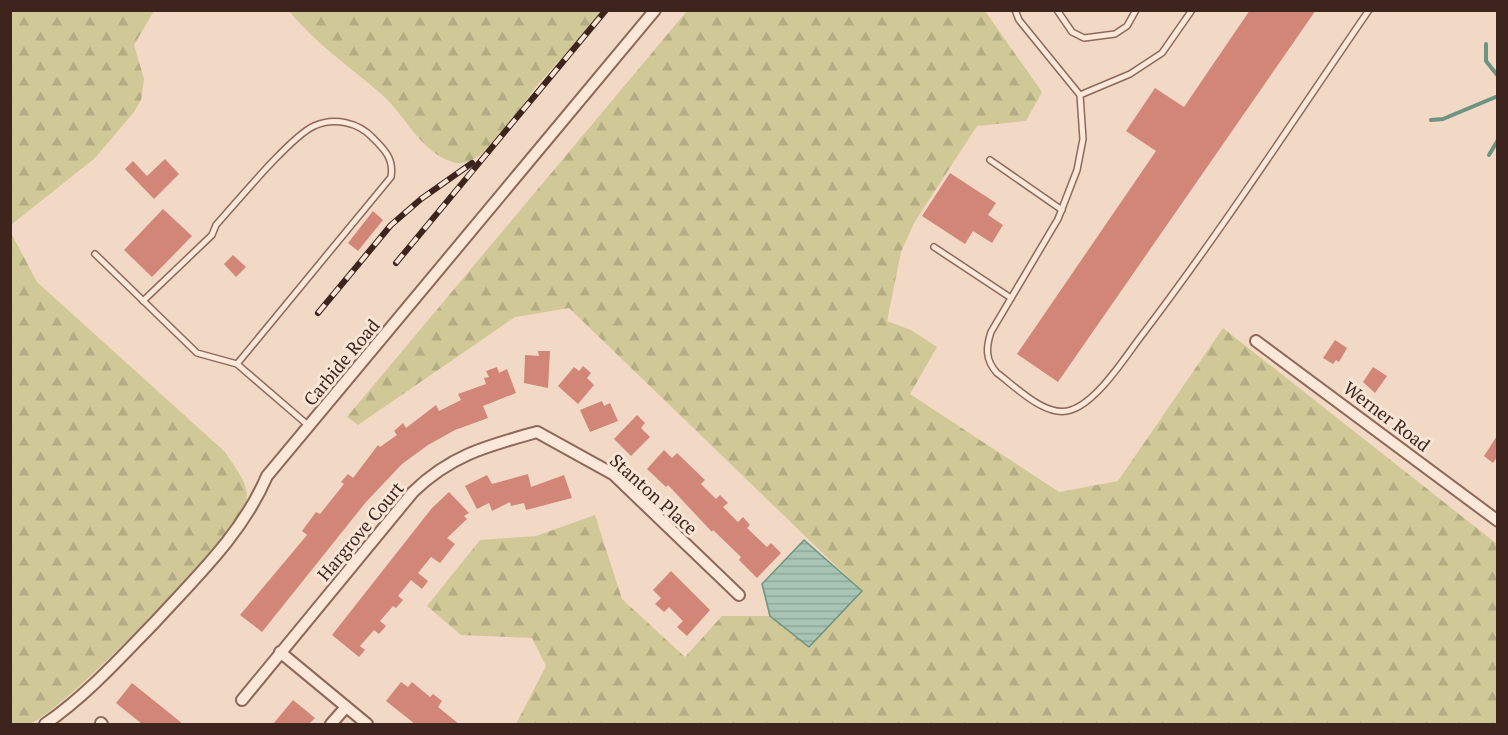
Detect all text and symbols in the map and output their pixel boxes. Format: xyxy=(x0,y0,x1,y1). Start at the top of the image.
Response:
street label: Carbide Road xyxy=(298,314,384,410)
street label: Werner Road xyxy=(1339,375,1435,457)
street label: Stanton Place xyxy=(605,448,703,540)
street label: Hargrove Court xyxy=(311,476,409,586)

